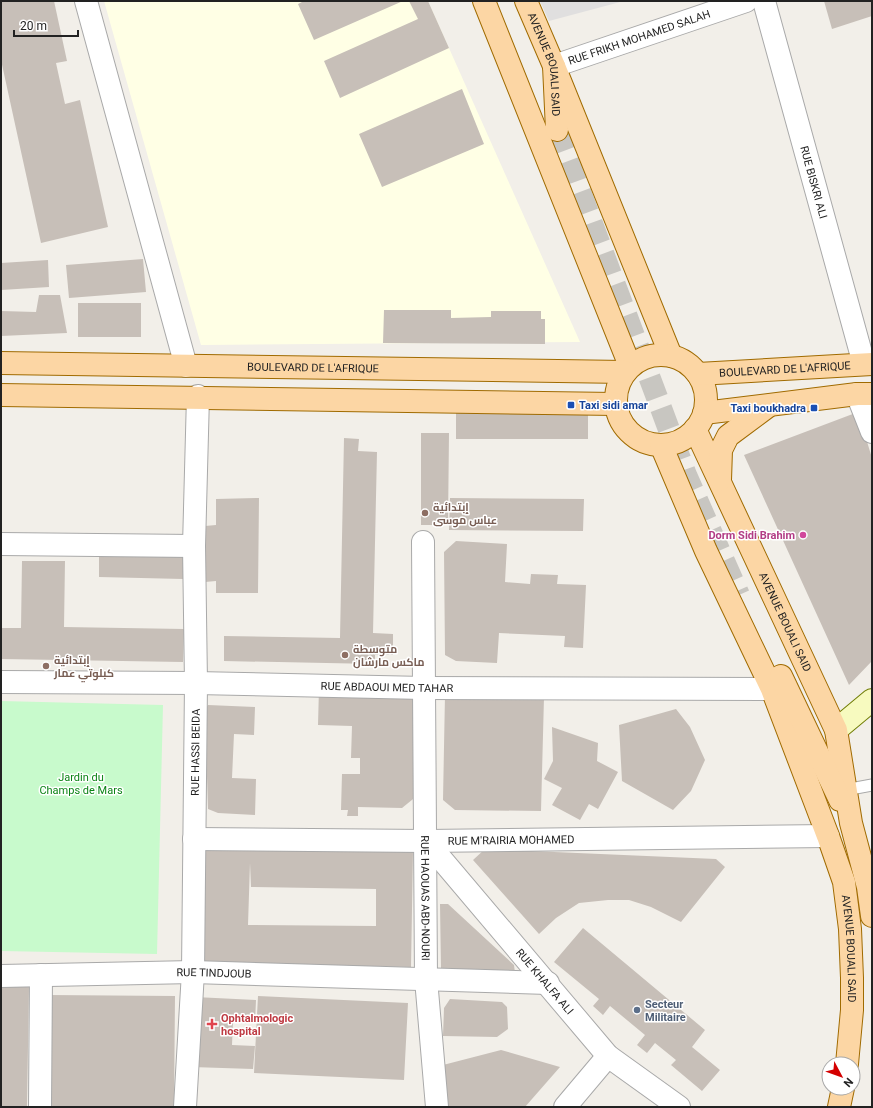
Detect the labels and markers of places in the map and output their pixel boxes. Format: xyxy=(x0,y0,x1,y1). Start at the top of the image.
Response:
place label: Taxi sidi amar xyxy=(579,399,648,412)
marker: Taxi sidi amar xyxy=(566,400,576,410)
place label: Taxi boukhadra xyxy=(730,402,806,415)
marker: Taxi boukhadra xyxy=(809,403,819,413)
place label: إبتدائية عباس موسى xyxy=(433,501,497,528)
marker: إبتدائية عباس موسى xyxy=(420,508,430,518)
place label: Dorm Sidi Brahim xyxy=(708,529,795,542)
marker: Dorm Sidi Brahim xyxy=(798,530,808,540)
place label: متوسطة ماكس مارشان xyxy=(353,643,424,669)
marker: متوسطة ماكس مارشان xyxy=(340,650,350,660)
place label: إبتدائية كبلوتي عمار xyxy=(53,654,114,683)
marker: إبتدائية كبلوتي عمار xyxy=(41,661,51,671)
place label: Secteur Militaire xyxy=(645,998,686,1024)
marker: Secteur Militaire xyxy=(632,1005,642,1015)
place label: Ophtalmologic hospital xyxy=(221,1012,294,1038)
marker: Ophtalmologic hospital xyxy=(206,1018,218,1030)

